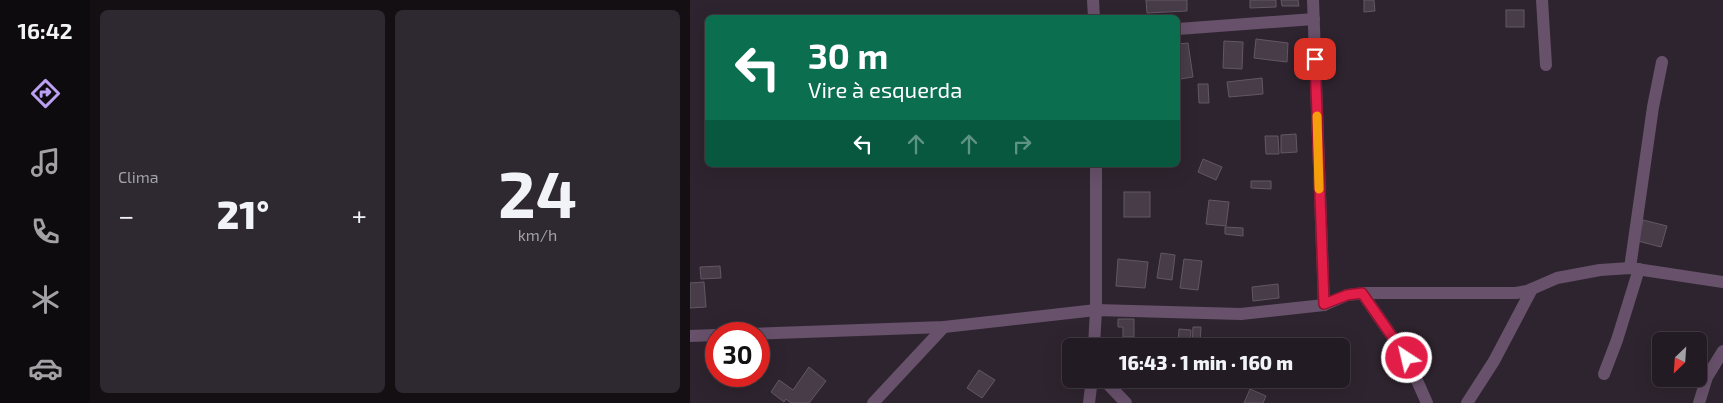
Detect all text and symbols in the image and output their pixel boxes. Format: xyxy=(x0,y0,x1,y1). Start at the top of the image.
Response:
text: 16:42 xyxy=(18,17,72,43)
text: 30 m xyxy=(808,34,888,76)
icon: left xyxy=(725,35,790,100)
pin xyxy=(1294,38,1336,80)
icon: arrive xyxy=(1301,45,1329,73)
icon: directions xyxy=(28,76,63,111)
text: Vire à esquerda xyxy=(808,76,962,102)
icon: left xyxy=(849,130,877,158)
icon: ahead xyxy=(902,130,930,158)
icon: ahead xyxy=(955,130,983,158)
icon: right xyxy=(1008,130,1036,158)
icon: music xyxy=(28,145,63,180)
text: 24 xyxy=(498,153,577,231)
text: Clima xyxy=(118,167,159,186)
text: 21° xyxy=(217,191,269,237)
text: − xyxy=(118,198,134,232)
text: + xyxy=(352,198,367,232)
icon: phone xyxy=(28,214,63,249)
text: km/h xyxy=(518,225,557,244)
icon: climate xyxy=(28,282,63,317)
speed limit sign: 30 xyxy=(705,322,770,387)
position arrow xyxy=(1380,331,1432,383)
north arrow xyxy=(1652,332,1708,388)
map controls xyxy=(1652,332,1707,387)
icon: car xyxy=(28,351,63,386)
text: 16:43 · 1 min · 160 m xyxy=(1119,351,1293,374)

